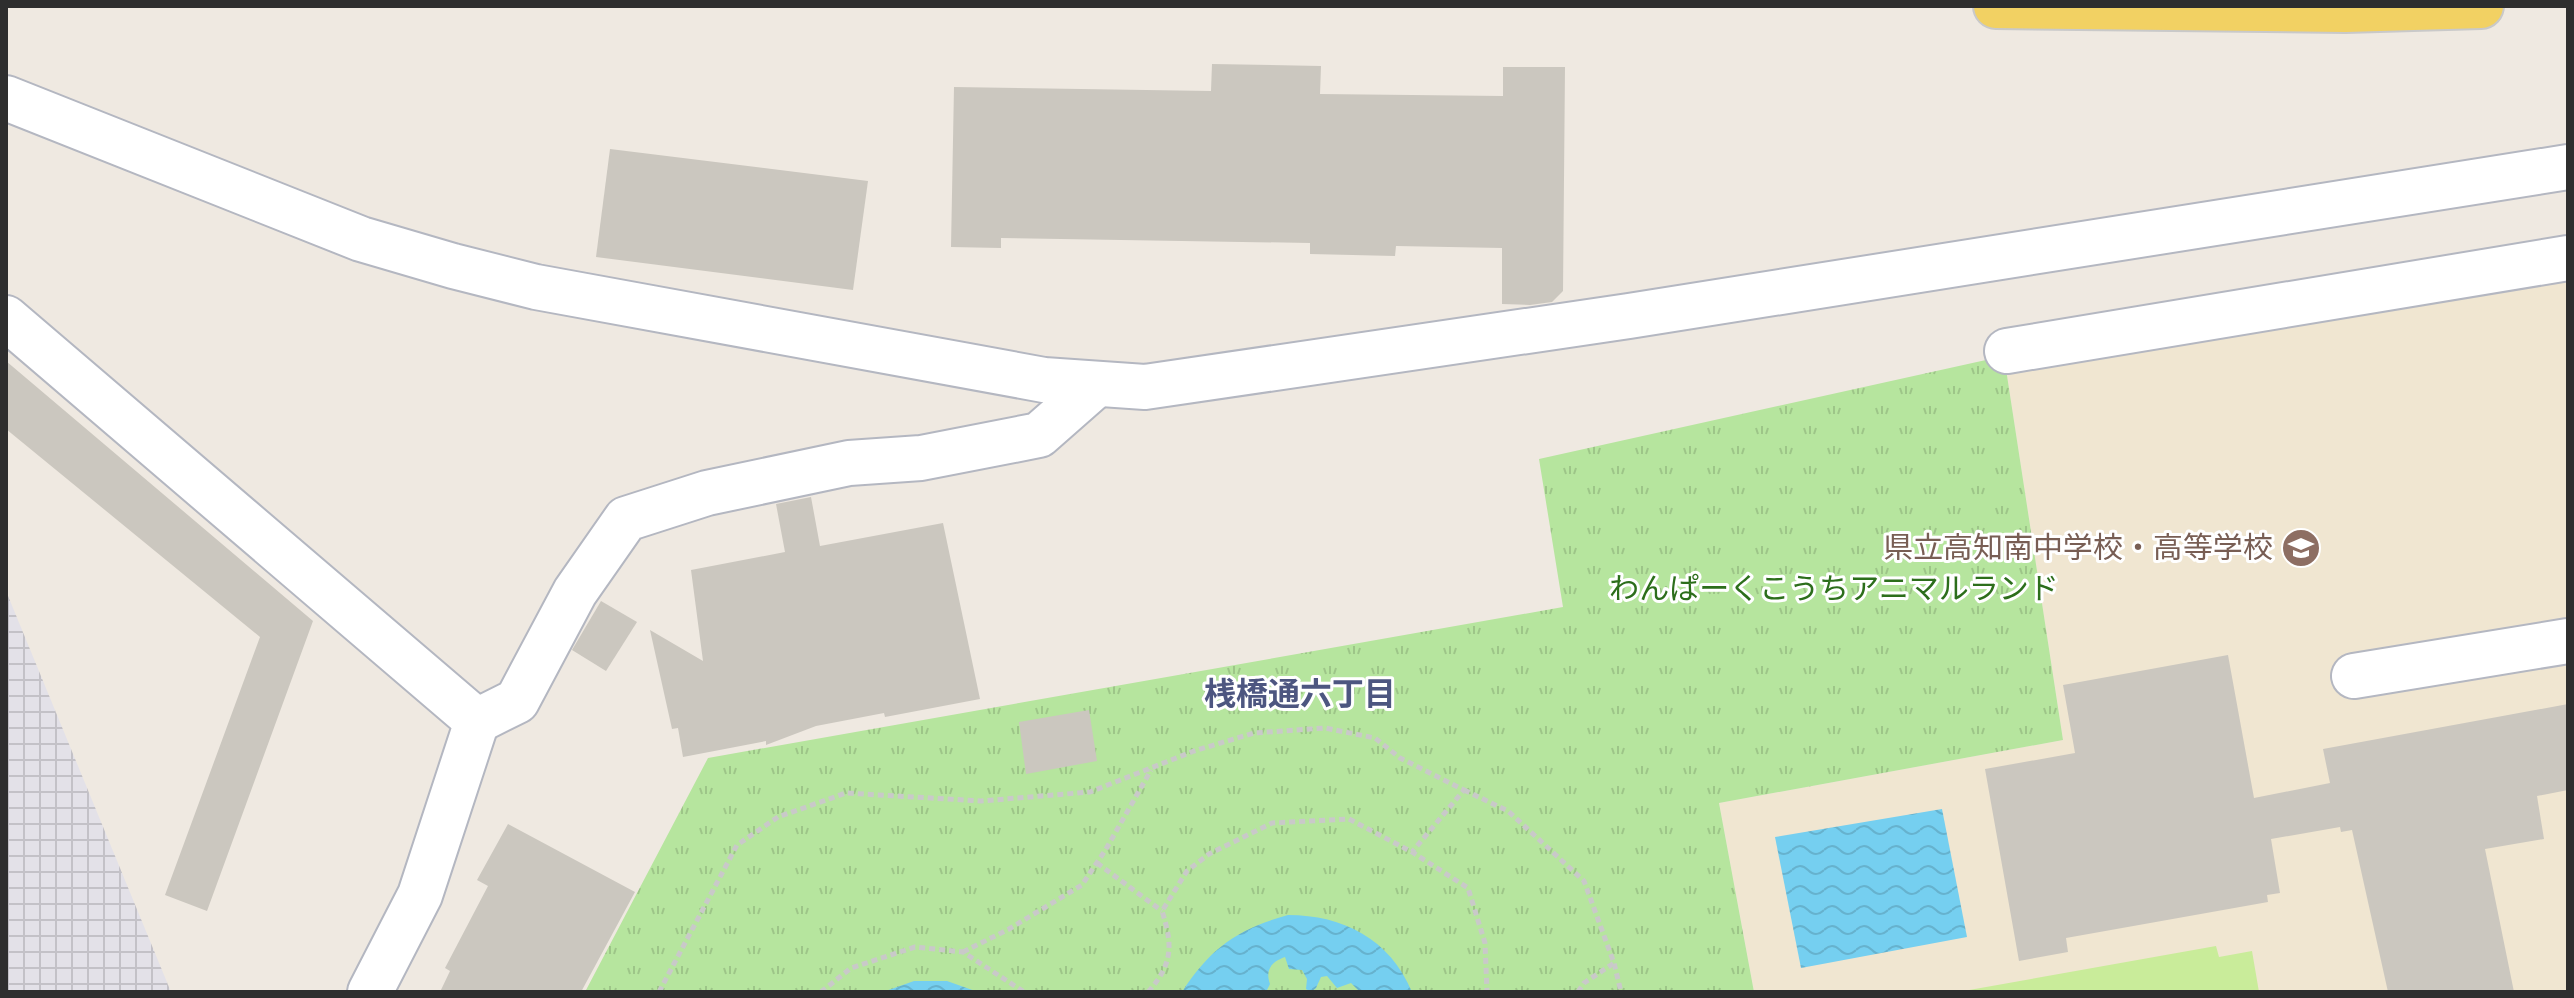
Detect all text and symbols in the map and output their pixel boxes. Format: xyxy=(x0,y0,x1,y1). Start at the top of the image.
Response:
school or university icon: 県立高知南中学校・高等学校 xyxy=(2280,527,2322,569)
place label: 県立高知南中学校・高等学校 xyxy=(1883,528,2273,564)
park label: わんぱーくこうちアニマルランド xyxy=(1609,569,2059,605)
district label: 桟橋通六丁目 xyxy=(1204,673,1396,711)

